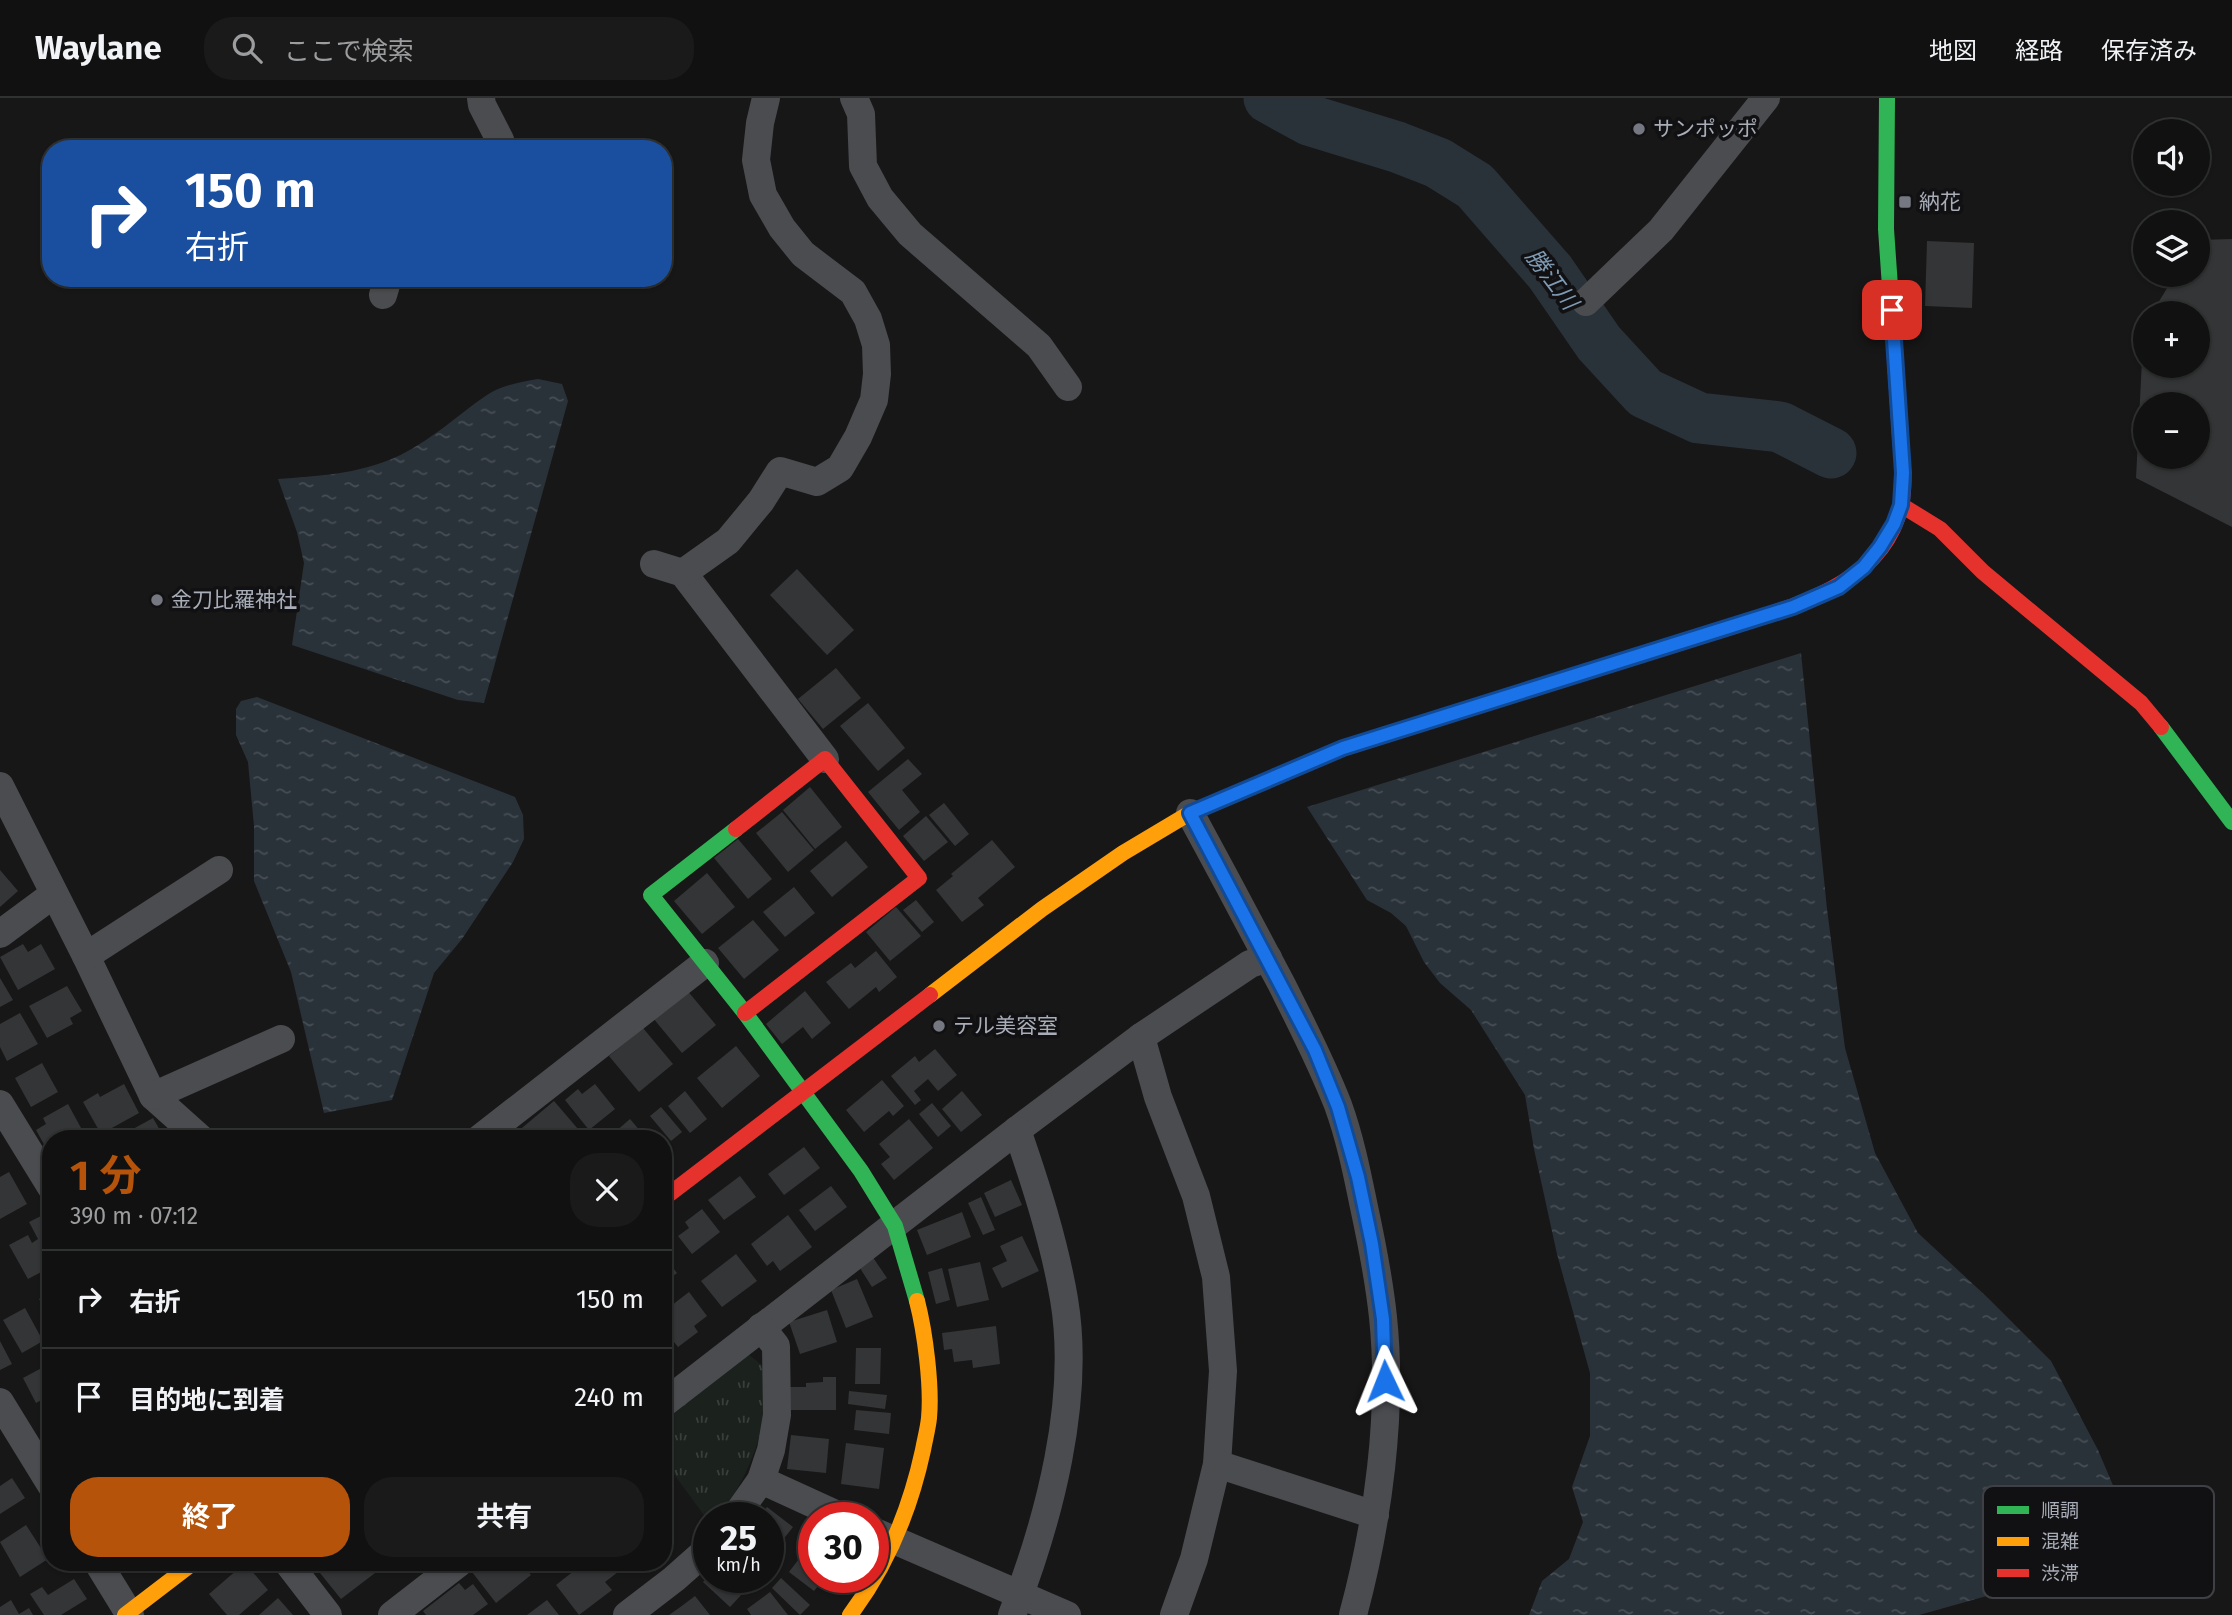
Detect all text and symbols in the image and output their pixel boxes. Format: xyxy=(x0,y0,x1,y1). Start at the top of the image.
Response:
search box xyxy=(204,17,694,80)
text: Waylane xyxy=(35,28,162,68)
icon: search xyxy=(228,29,266,67)
text: ここで検索 xyxy=(284,36,414,67)
text: 地図 xyxy=(1929,37,1977,65)
text: 経路 xyxy=(2015,37,2063,65)
text: 保存済み xyxy=(2101,37,2197,65)
place label: サンポッポ xyxy=(1653,116,1758,142)
map controls xyxy=(2133,119,2210,469)
button: sound xyxy=(2133,119,2210,196)
marker: サンポッポ xyxy=(1631,121,1647,137)
text: 150 m xyxy=(185,161,316,220)
icon: right xyxy=(70,168,161,259)
place label: 納花 xyxy=(1919,189,1961,215)
marker: 納花 xyxy=(1897,194,1913,210)
button: layers xyxy=(2133,210,2210,287)
text: 右折 xyxy=(185,228,249,266)
water label: 勝江川 xyxy=(1520,243,1586,317)
pin xyxy=(1862,280,1922,340)
icon: arrive xyxy=(1873,291,1911,329)
button: + xyxy=(2133,301,2210,378)
button: − xyxy=(2133,392,2210,469)
place label: 金刀比羅神社 xyxy=(171,587,297,613)
marker: 金刀比羅神社 xyxy=(149,592,165,608)
place label: テル美容室 xyxy=(953,1013,1058,1039)
marker: テル美容室 xyxy=(931,1018,947,1034)
text: 1 分 xyxy=(70,1151,141,1201)
button: close xyxy=(570,1153,644,1227)
text: 390 m · 07:12 xyxy=(70,1202,198,1230)
icon: right xyxy=(70,1280,108,1318)
text: 150 m xyxy=(576,1284,644,1315)
text: 右折 xyxy=(129,1287,181,1318)
position arrow xyxy=(1348,1344,1422,1418)
icon: arrive xyxy=(70,1378,108,1416)
text: 240 m xyxy=(574,1382,644,1413)
text: 目的地に到着 xyxy=(129,1385,285,1416)
button: 終了 xyxy=(70,1477,350,1557)
button: 共有 xyxy=(364,1477,644,1557)
legend xyxy=(1983,1486,2214,1598)
text: 順調 xyxy=(2041,1499,2079,1522)
speed limit sign: 30 xyxy=(798,1502,889,1593)
text: 25 xyxy=(720,1517,757,1559)
text: 混雑 xyxy=(2041,1530,2079,1553)
text: km/h xyxy=(716,1554,761,1576)
text: 渋滞 xyxy=(2041,1562,2079,1585)

